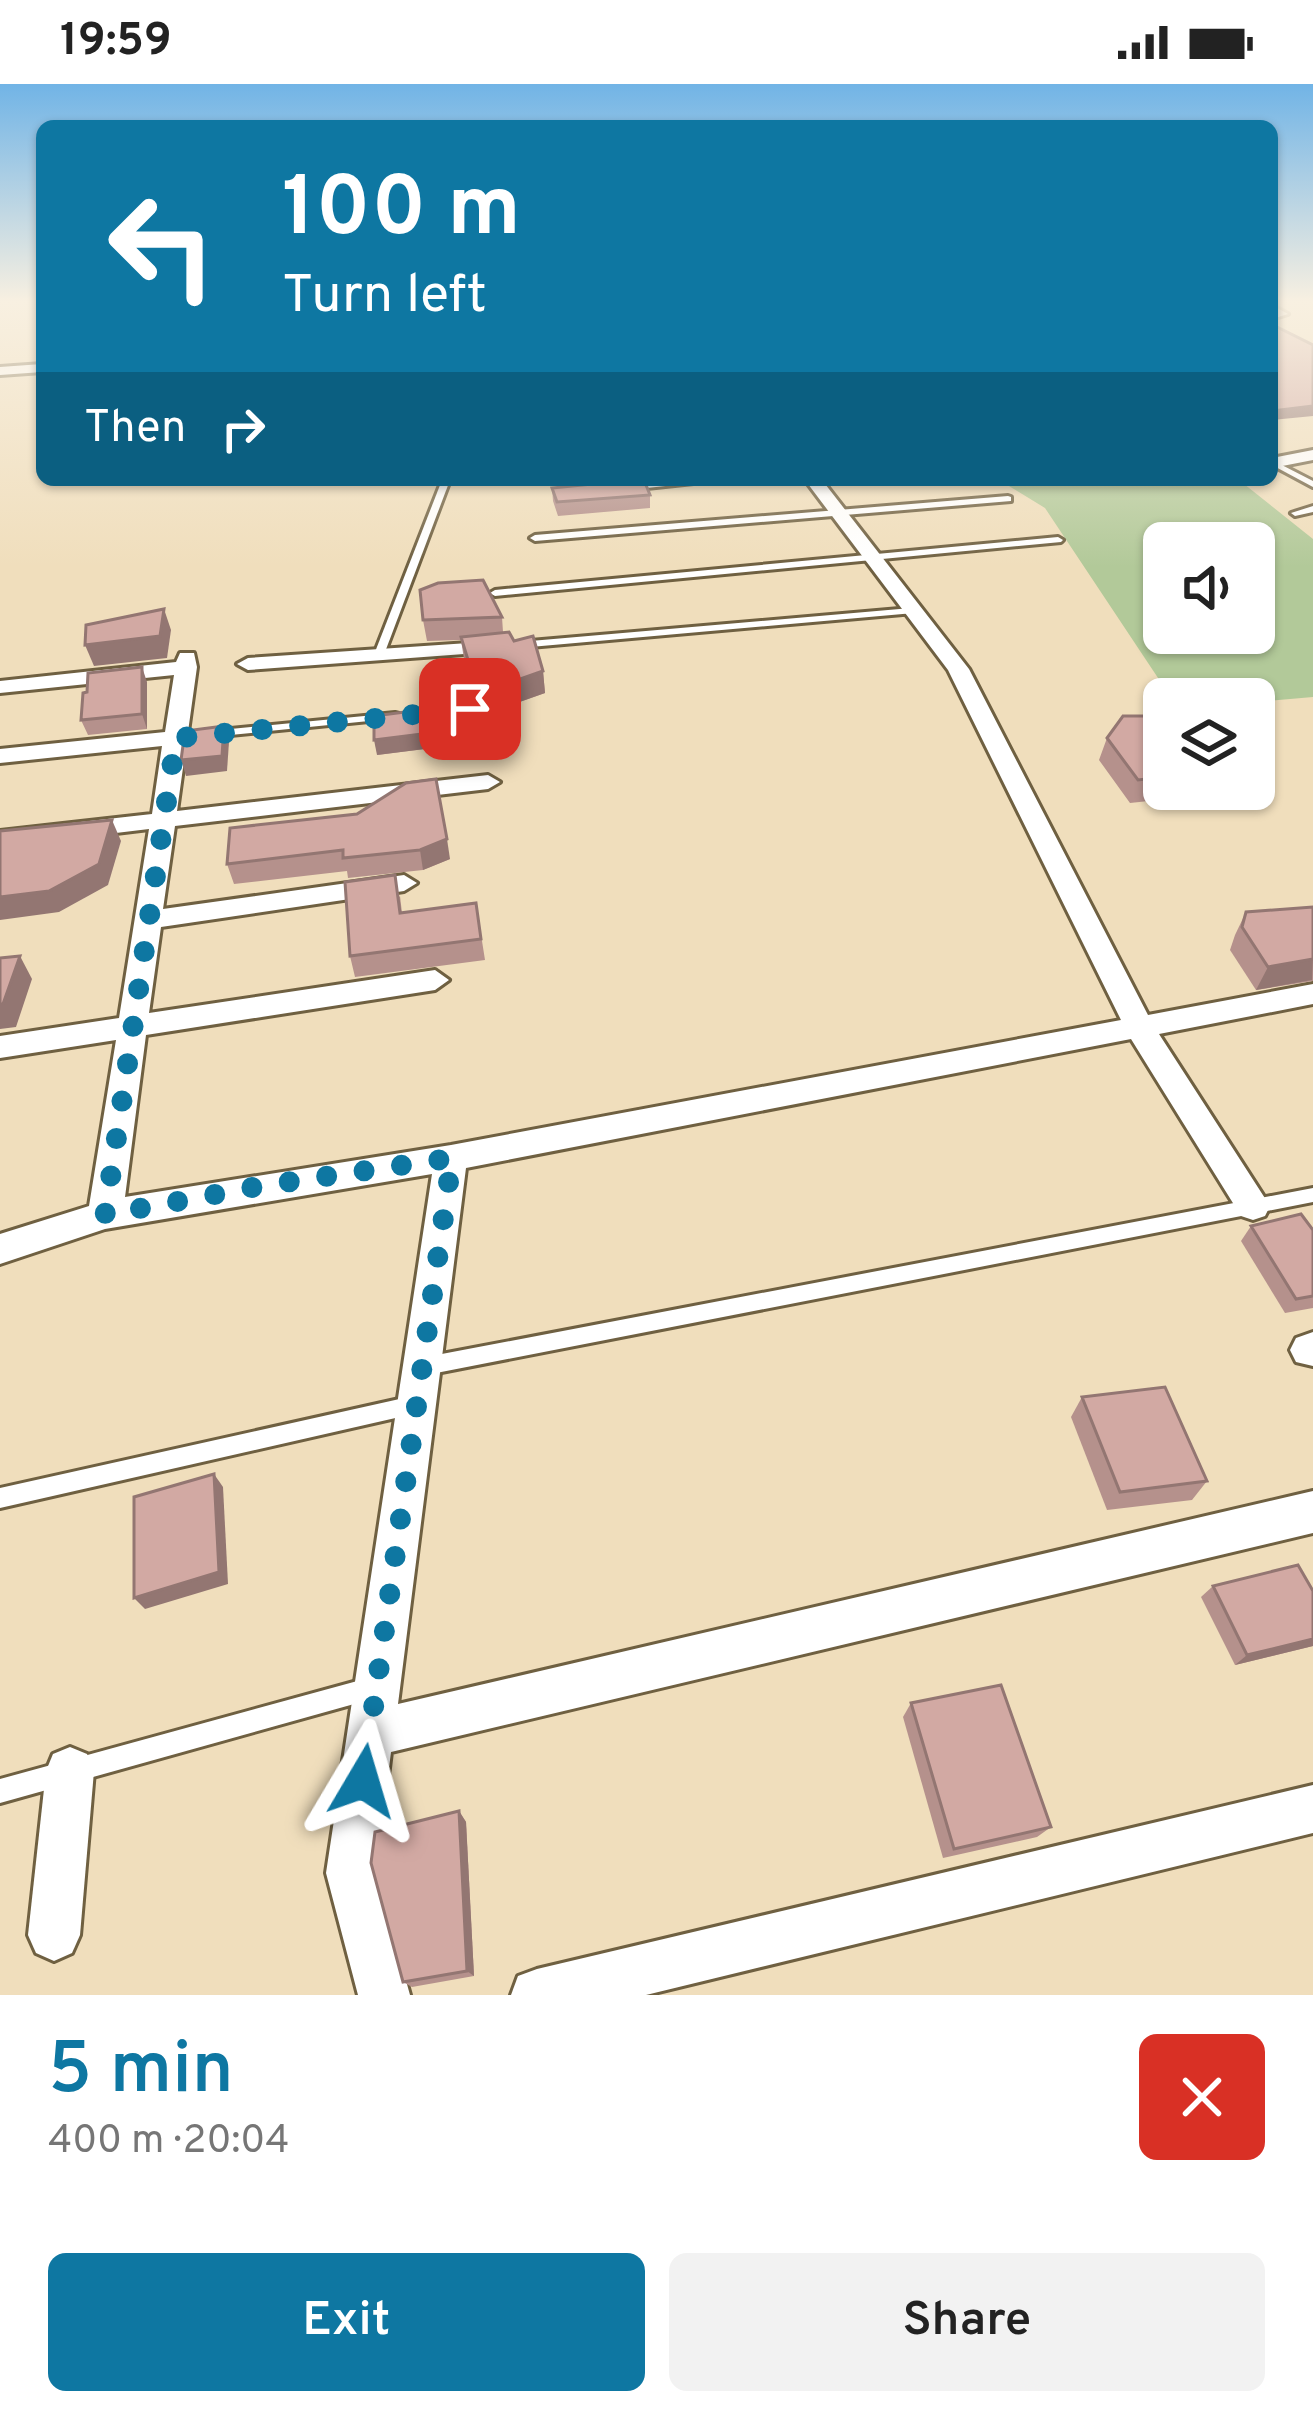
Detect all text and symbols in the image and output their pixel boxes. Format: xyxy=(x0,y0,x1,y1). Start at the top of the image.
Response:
text: 19:59 xyxy=(60,14,172,71)
text: 100 m xyxy=(282,159,521,265)
icon: left xyxy=(84,168,240,324)
text: Turn left xyxy=(282,263,487,332)
icon: right xyxy=(210,396,276,462)
text: Then xyxy=(84,401,186,458)
map controls xyxy=(1143,522,1275,810)
button: sound xyxy=(1143,522,1275,654)
pin xyxy=(419,658,521,760)
icon: arrive xyxy=(437,676,503,742)
button: layers xyxy=(1143,678,1275,810)
position arrow xyxy=(300,1718,426,1844)
text: 5 min xyxy=(48,2027,234,2119)
button: close xyxy=(1139,2034,1265,2160)
text: 400 m · 20:04 xyxy=(48,2118,289,2167)
button: Exit xyxy=(48,2253,645,2391)
button: Share xyxy=(669,2253,1265,2391)

